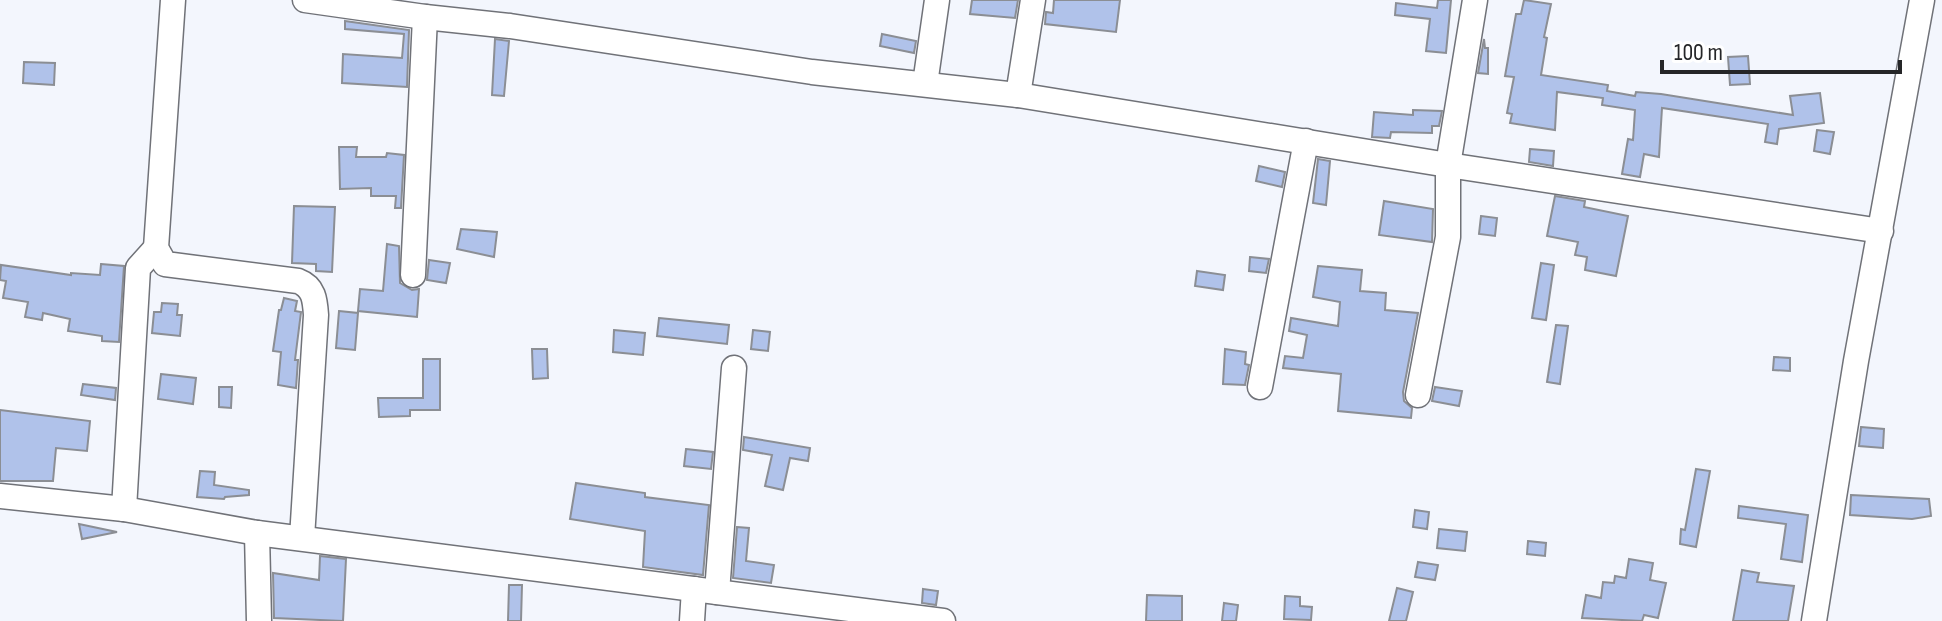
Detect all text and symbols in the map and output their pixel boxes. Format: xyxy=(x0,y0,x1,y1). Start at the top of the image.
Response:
scale bar xyxy=(1662,24,1900,74)
text: 100 m xyxy=(1674,38,1723,67)

